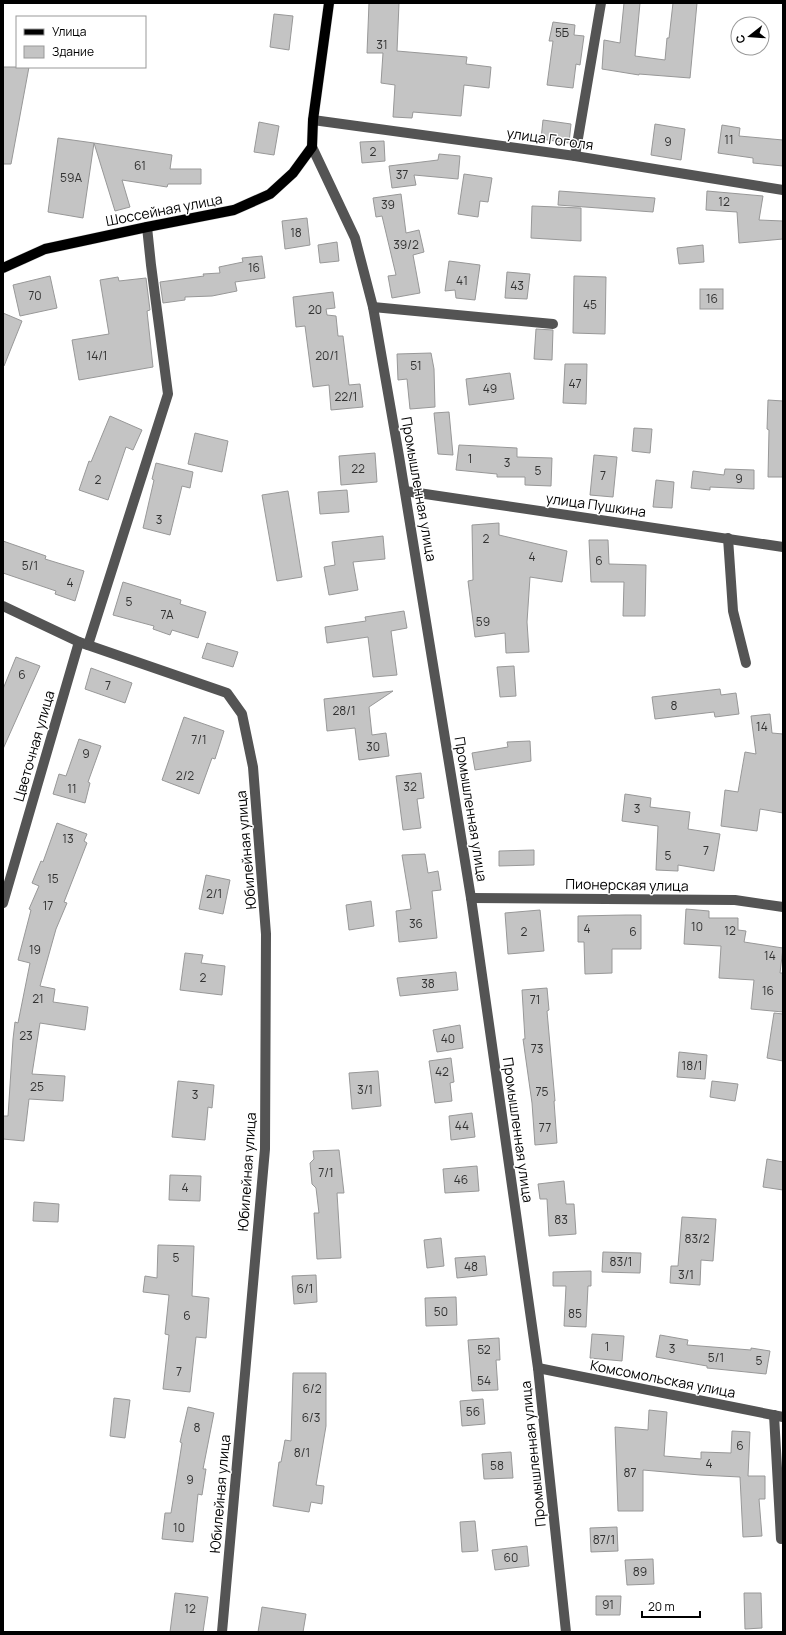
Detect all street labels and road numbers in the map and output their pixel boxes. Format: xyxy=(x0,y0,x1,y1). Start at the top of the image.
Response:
street label: улица Гоголя xyxy=(505,123,595,154)
street label: Шоссейная улица xyxy=(104,189,224,230)
street label: Промышленная улица xyxy=(397,415,442,563)
street label: улица Пушкина xyxy=(545,488,647,521)
street label: Цветочная улица xyxy=(9,688,58,804)
street label: Промышленная улица xyxy=(451,735,492,883)
street label: Юбилейная улица xyxy=(231,790,260,910)
street label: Пионерская улица xyxy=(565,874,689,895)
street label: Промышленная улица xyxy=(499,1056,538,1204)
street label: Юбилейная улица xyxy=(233,1112,260,1232)
street label: Комсомольская улица xyxy=(589,1355,737,1402)
street label: Промышленная улица xyxy=(515,1380,550,1528)
street label: Юбилейная улица xyxy=(205,1434,234,1554)

